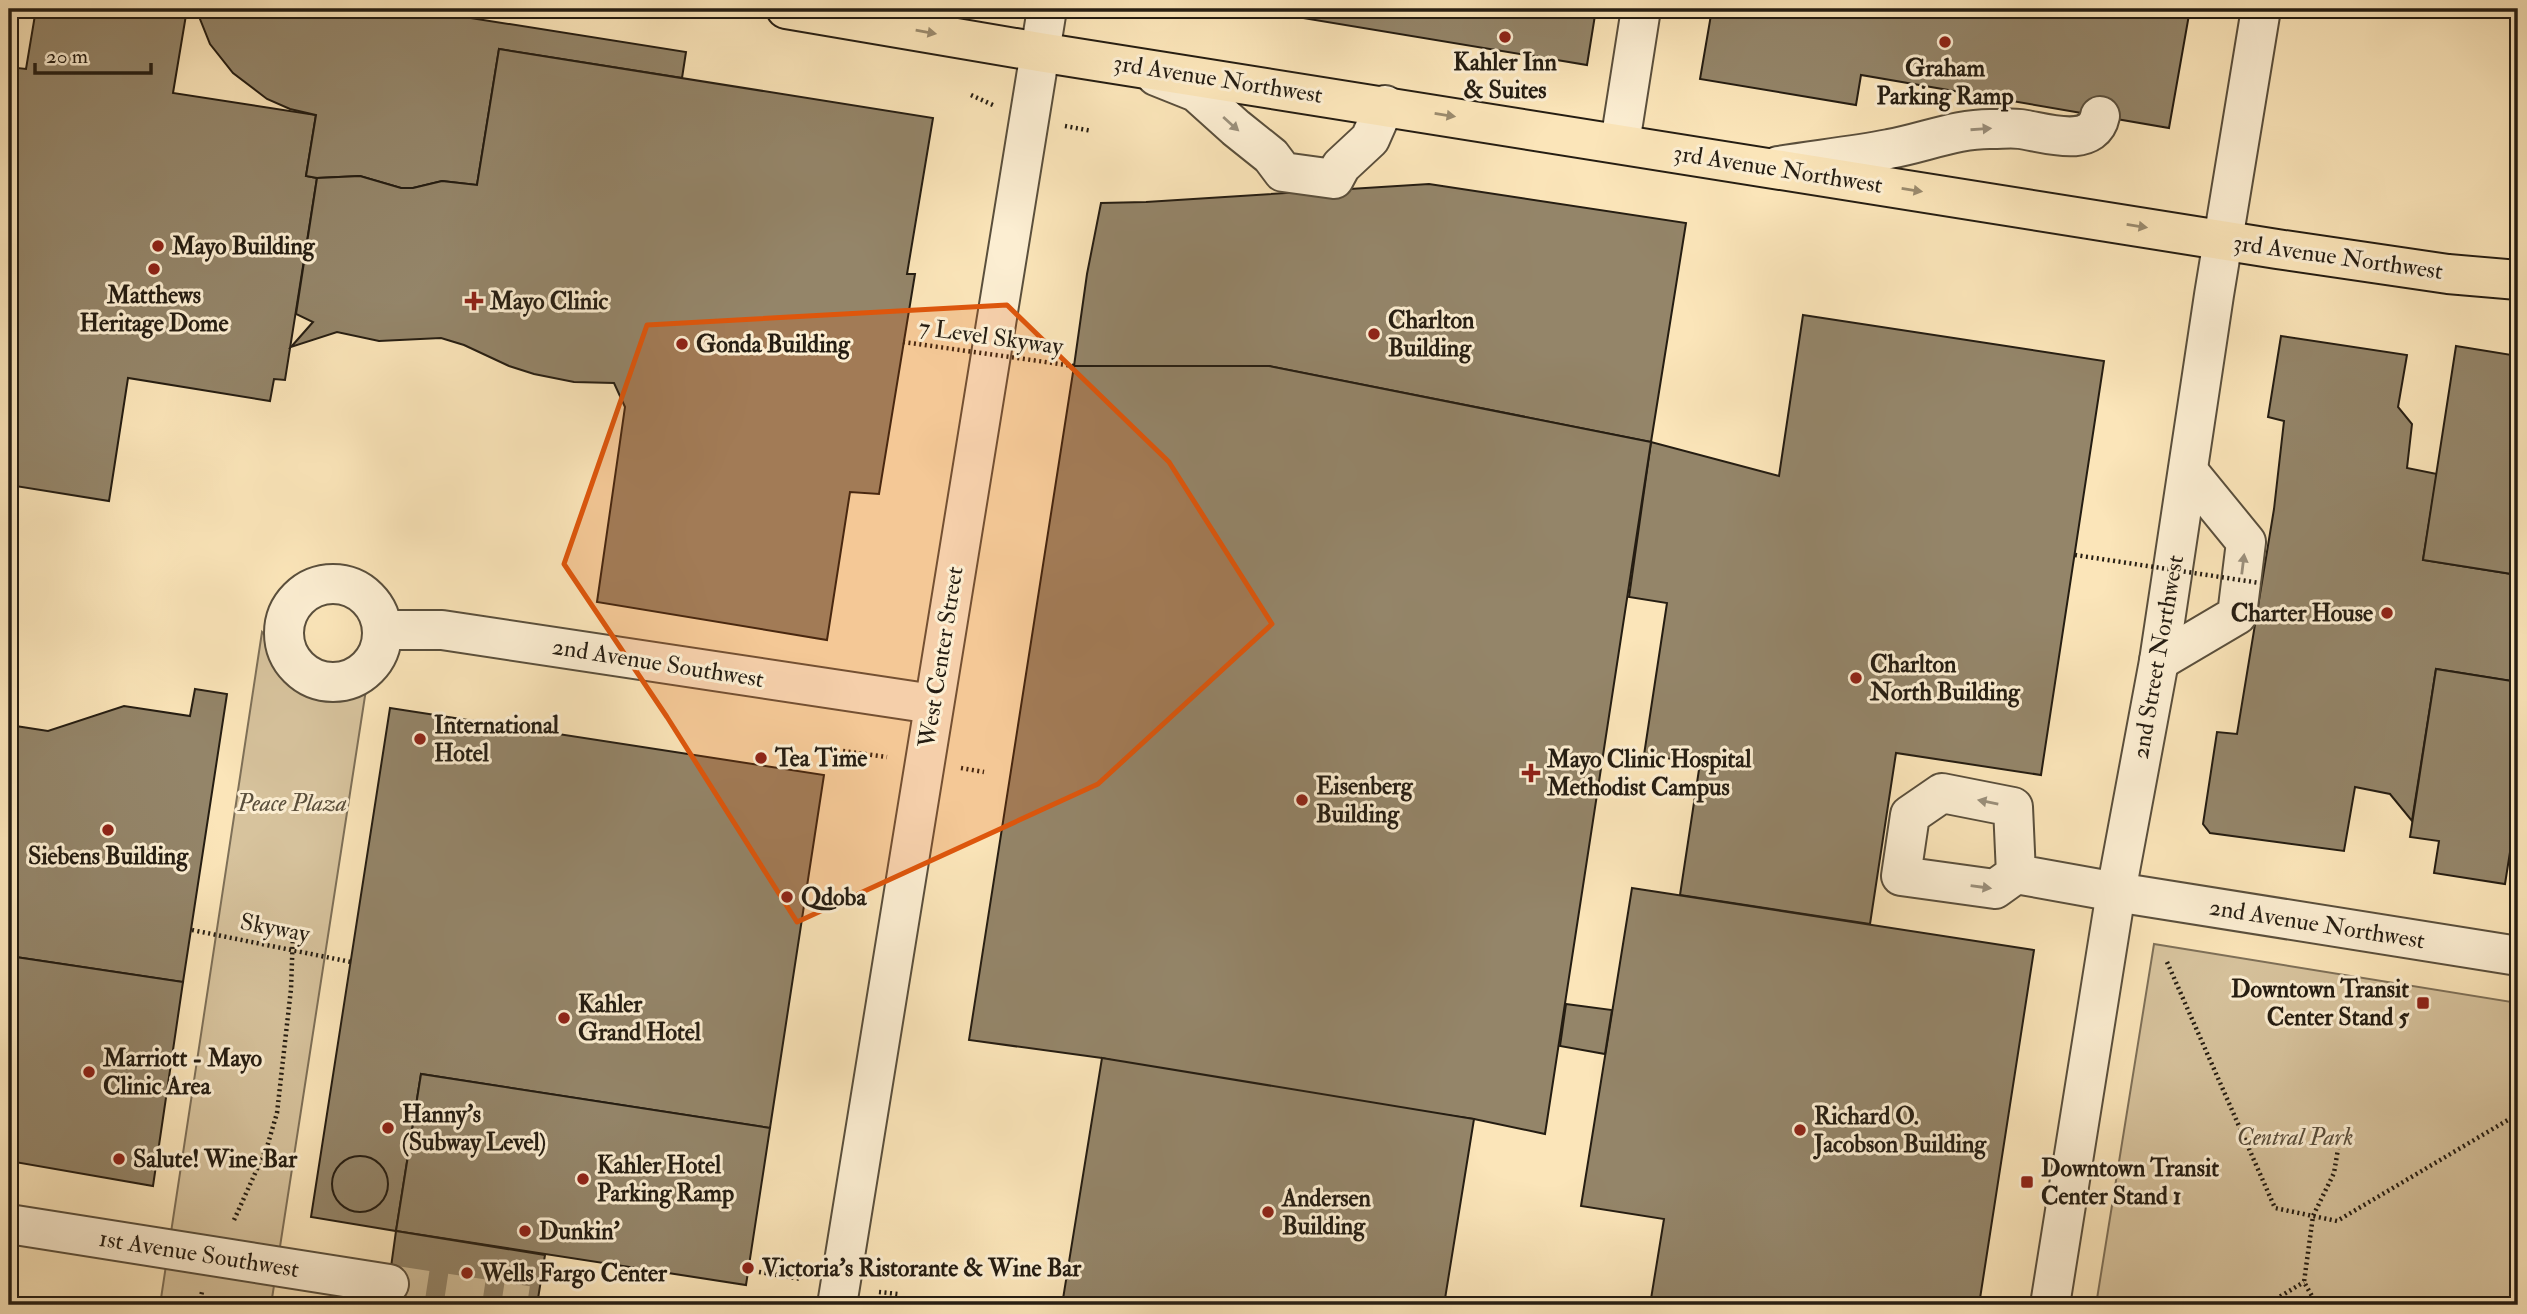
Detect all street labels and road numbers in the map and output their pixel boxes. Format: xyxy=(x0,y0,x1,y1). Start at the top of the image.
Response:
street label: 3rd Avenue Northwest xyxy=(1111,47,1325,111)
street label: 3rd Avenue Northwest xyxy=(1671,137,1885,201)
street label: 3rd Avenue Northwest xyxy=(2231,227,2445,287)
street label: 7 Level Skyway xyxy=(917,312,1065,363)
street label: 2nd Street Northwest xyxy=(2125,552,2191,761)
street label: West Center Street xyxy=(911,564,971,751)
street label: 2nd Avenue Southwest xyxy=(550,631,766,695)
street label: 2nd Avenue Northwest xyxy=(2207,892,2427,956)
street label: Skyway xyxy=(238,906,313,950)
street label: 1st Avenue Southwest xyxy=(97,1223,301,1285)

